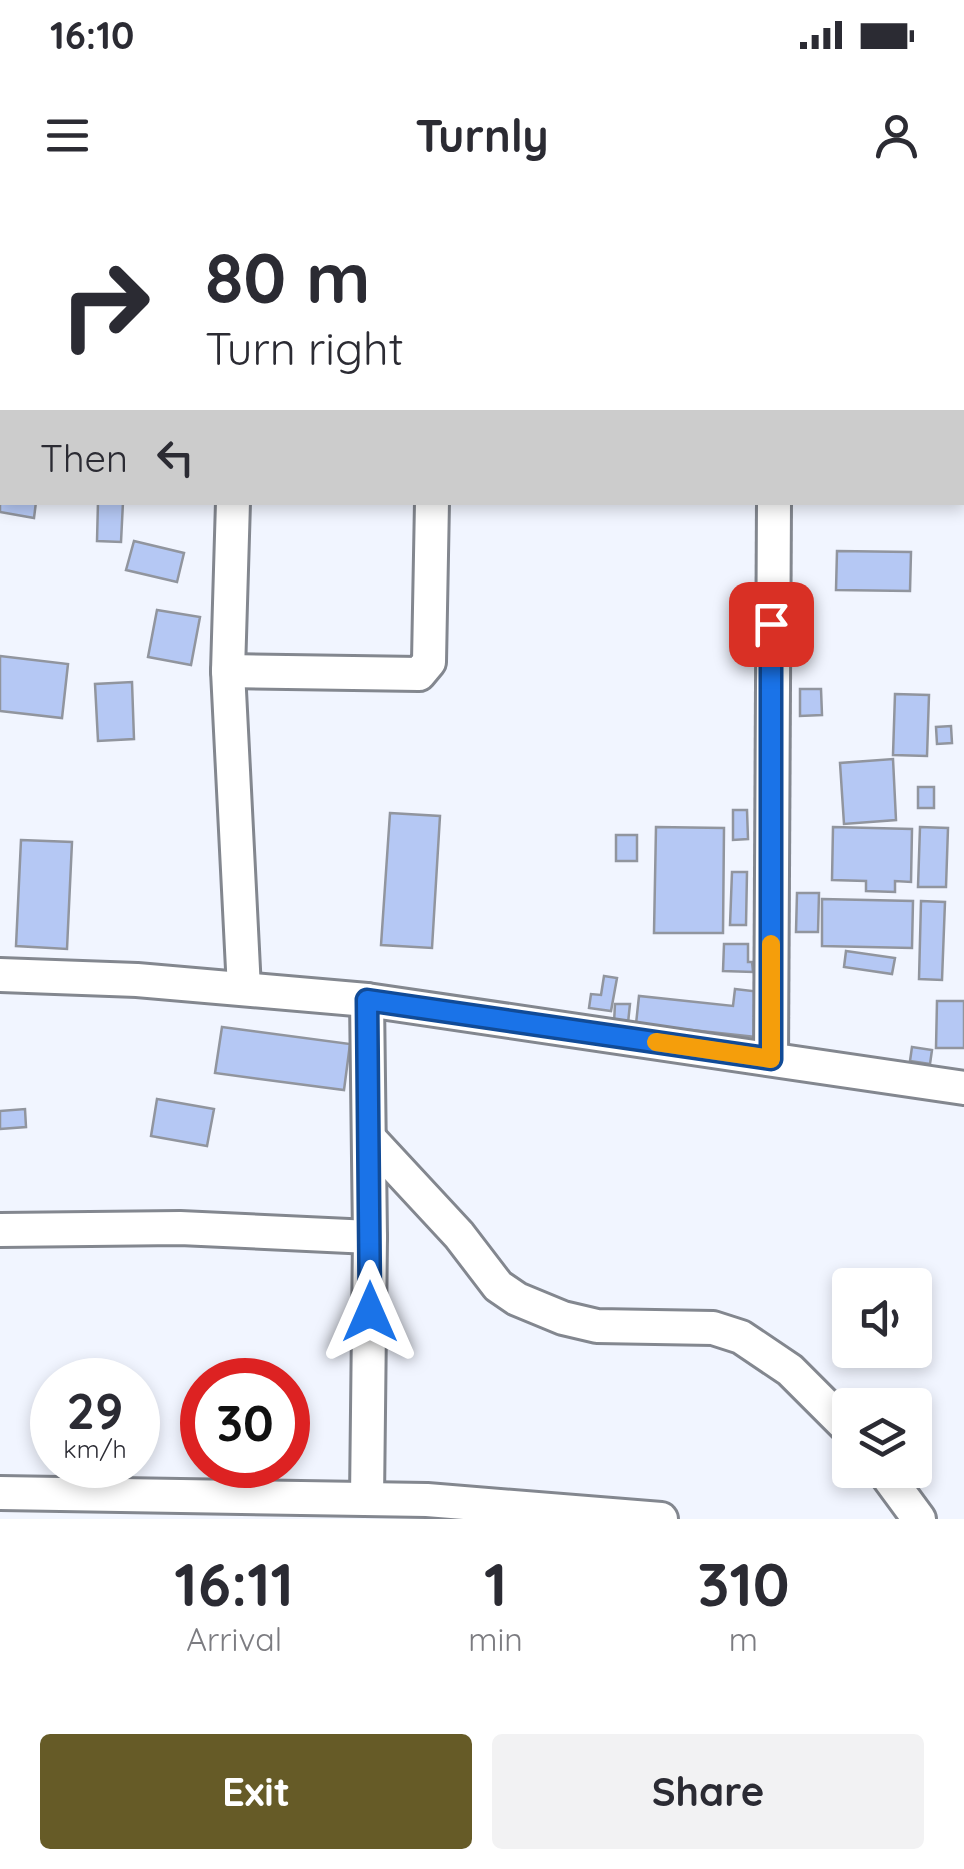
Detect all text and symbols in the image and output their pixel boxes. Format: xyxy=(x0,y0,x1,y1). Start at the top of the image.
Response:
text: 16:10 xyxy=(50,11,134,59)
text: Turnly xyxy=(415,107,549,163)
icon: menu xyxy=(40,108,95,163)
icon: person xyxy=(869,108,924,163)
text: 80 m xyxy=(205,233,370,321)
icon: right xyxy=(40,240,170,370)
text: Turn right xyxy=(205,320,404,376)
icon: left xyxy=(148,430,203,485)
text: Then xyxy=(40,434,128,482)
pin xyxy=(729,582,814,667)
icon: arrive xyxy=(744,597,799,652)
position arrow xyxy=(318,1260,422,1364)
map controls xyxy=(832,1268,932,1488)
button: sound xyxy=(832,1268,932,1368)
speed limit sign: 30 xyxy=(180,1358,310,1488)
text: 29 xyxy=(67,1379,123,1442)
button: layers xyxy=(832,1388,932,1488)
text: km/h xyxy=(63,1433,127,1464)
text: 16:11 xyxy=(174,1546,294,1621)
text: 1 xyxy=(484,1546,507,1621)
text: 310 xyxy=(697,1546,790,1621)
text: Arrival xyxy=(186,1619,282,1659)
text: min xyxy=(468,1619,523,1659)
text: m xyxy=(729,1619,758,1659)
button: Exit xyxy=(40,1734,472,1849)
button: Share xyxy=(492,1734,924,1849)

